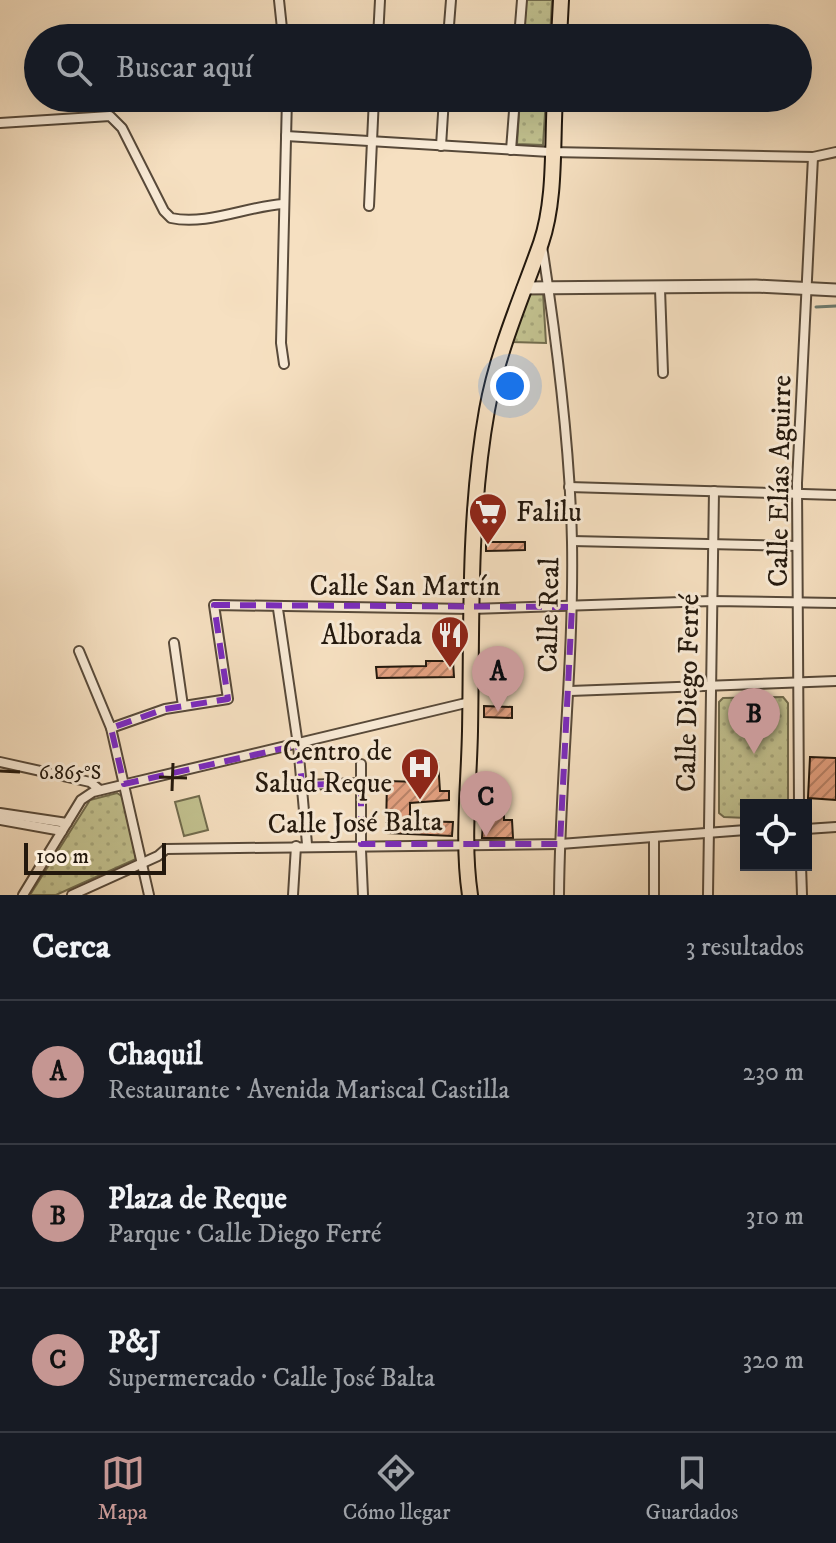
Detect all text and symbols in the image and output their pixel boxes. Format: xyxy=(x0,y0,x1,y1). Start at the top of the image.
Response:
search box xyxy=(24,24,812,112)
icon: search xyxy=(52,46,96,90)
text: Buscar aquí xyxy=(116,50,253,87)
your location xyxy=(490,366,530,406)
street label: Calle Elías Aguirre xyxy=(761,375,799,587)
supermarket icon: Falilu xyxy=(467,491,509,546)
place label: Falilu xyxy=(516,495,582,530)
street label: Calle Real xyxy=(530,557,568,673)
street label: Calle San Martín xyxy=(310,569,501,604)
street label: Calle Diego Ferré xyxy=(669,593,707,792)
restaurant icon: Alborada xyxy=(429,614,471,669)
place label: Alborada xyxy=(321,618,422,653)
pin: A xyxy=(472,646,524,712)
pin: B xyxy=(728,688,780,754)
place label: Centro de Salud Reque xyxy=(255,734,392,801)
hospital icon: Centro de Salud Reque xyxy=(399,746,441,801)
text: 6.865°S xyxy=(39,761,101,786)
pin: C xyxy=(460,771,512,837)
map controls xyxy=(740,799,812,871)
button: locate xyxy=(740,799,812,871)
street label: Calle José Balta xyxy=(267,804,443,842)
scale bar xyxy=(24,839,166,875)
text: 100 m xyxy=(36,843,89,870)
text: Cerca xyxy=(32,926,110,968)
text: 3 resultados xyxy=(686,931,804,964)
text: Chaquil xyxy=(108,1037,203,1074)
text: A xyxy=(50,1056,66,1089)
text: 230 m xyxy=(742,1056,804,1089)
text: Restaurante · Avenida Mariscal Castilla xyxy=(108,1074,509,1107)
text: Plaza de Reque xyxy=(108,1181,287,1218)
text: B xyxy=(50,1200,66,1233)
text: 310 m xyxy=(746,1200,804,1233)
text: Parque · Calle Diego Ferré xyxy=(108,1218,381,1251)
text: P&J xyxy=(108,1325,161,1362)
text: C xyxy=(49,1344,67,1377)
text: 320 m xyxy=(742,1344,804,1377)
text: Supermercado · Calle José Balta xyxy=(108,1362,435,1395)
tab: Mapa xyxy=(98,1451,147,1526)
tab: Cómo llegar xyxy=(343,1451,450,1526)
tab: Guardados xyxy=(646,1451,738,1526)

